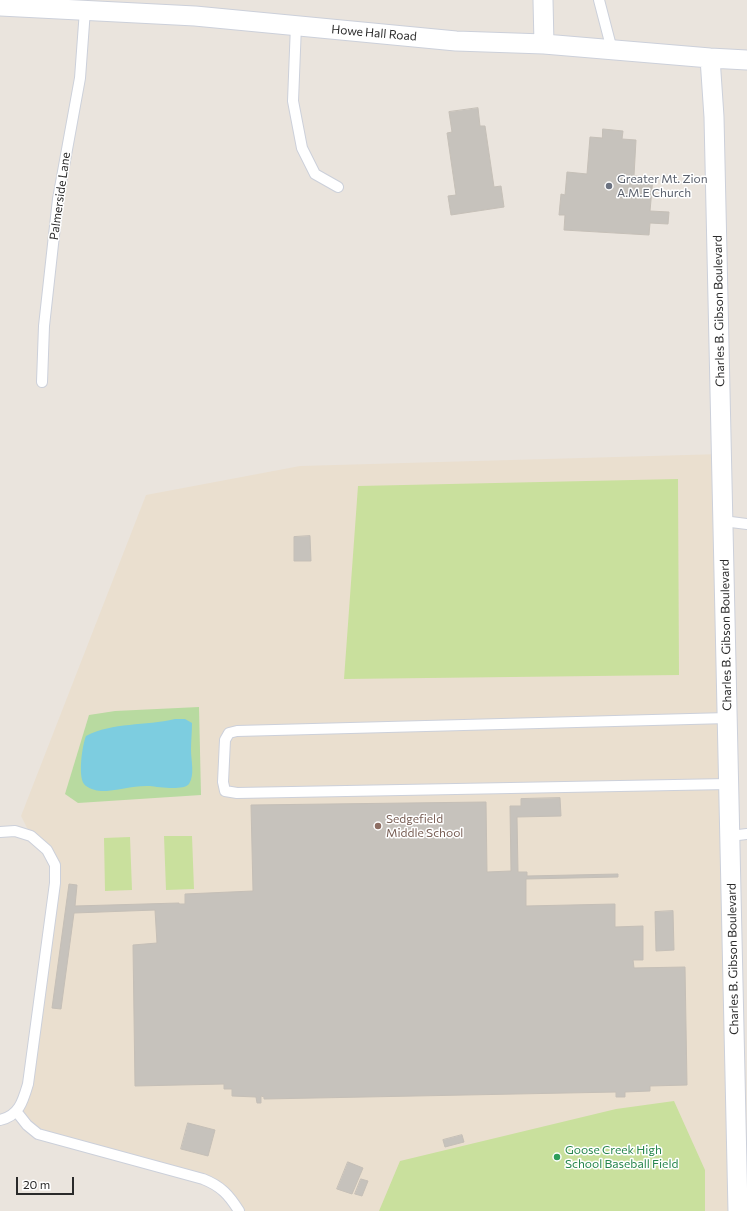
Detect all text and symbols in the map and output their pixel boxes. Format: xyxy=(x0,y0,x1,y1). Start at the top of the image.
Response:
street label: Howe Hall Road xyxy=(331,22,417,44)
street label: Palmerside Lane xyxy=(47,151,73,241)
place label: Greater Mt. Zion A.M.E Church xyxy=(617,172,708,200)
marker: Greater Mt. Zion A.M.E Church xyxy=(604,181,614,191)
street label: Charles B. Gibson Boulevard xyxy=(710,235,728,387)
street label: Charles B. Gibson Boulevard xyxy=(717,559,735,711)
place label: Sedgefield Middle School xyxy=(386,812,463,840)
marker: Sedgefield Middle School xyxy=(373,821,383,831)
street label: Charles B. Gibson Boulevard xyxy=(724,883,742,1035)
place label: Goose Creek High School Baseball Field xyxy=(565,1143,678,1171)
marker: Goose Creek High School Baseball Field xyxy=(552,1152,562,1162)
scale bar xyxy=(18,1169,76,1195)
text: 20 m xyxy=(23,1177,50,1191)

